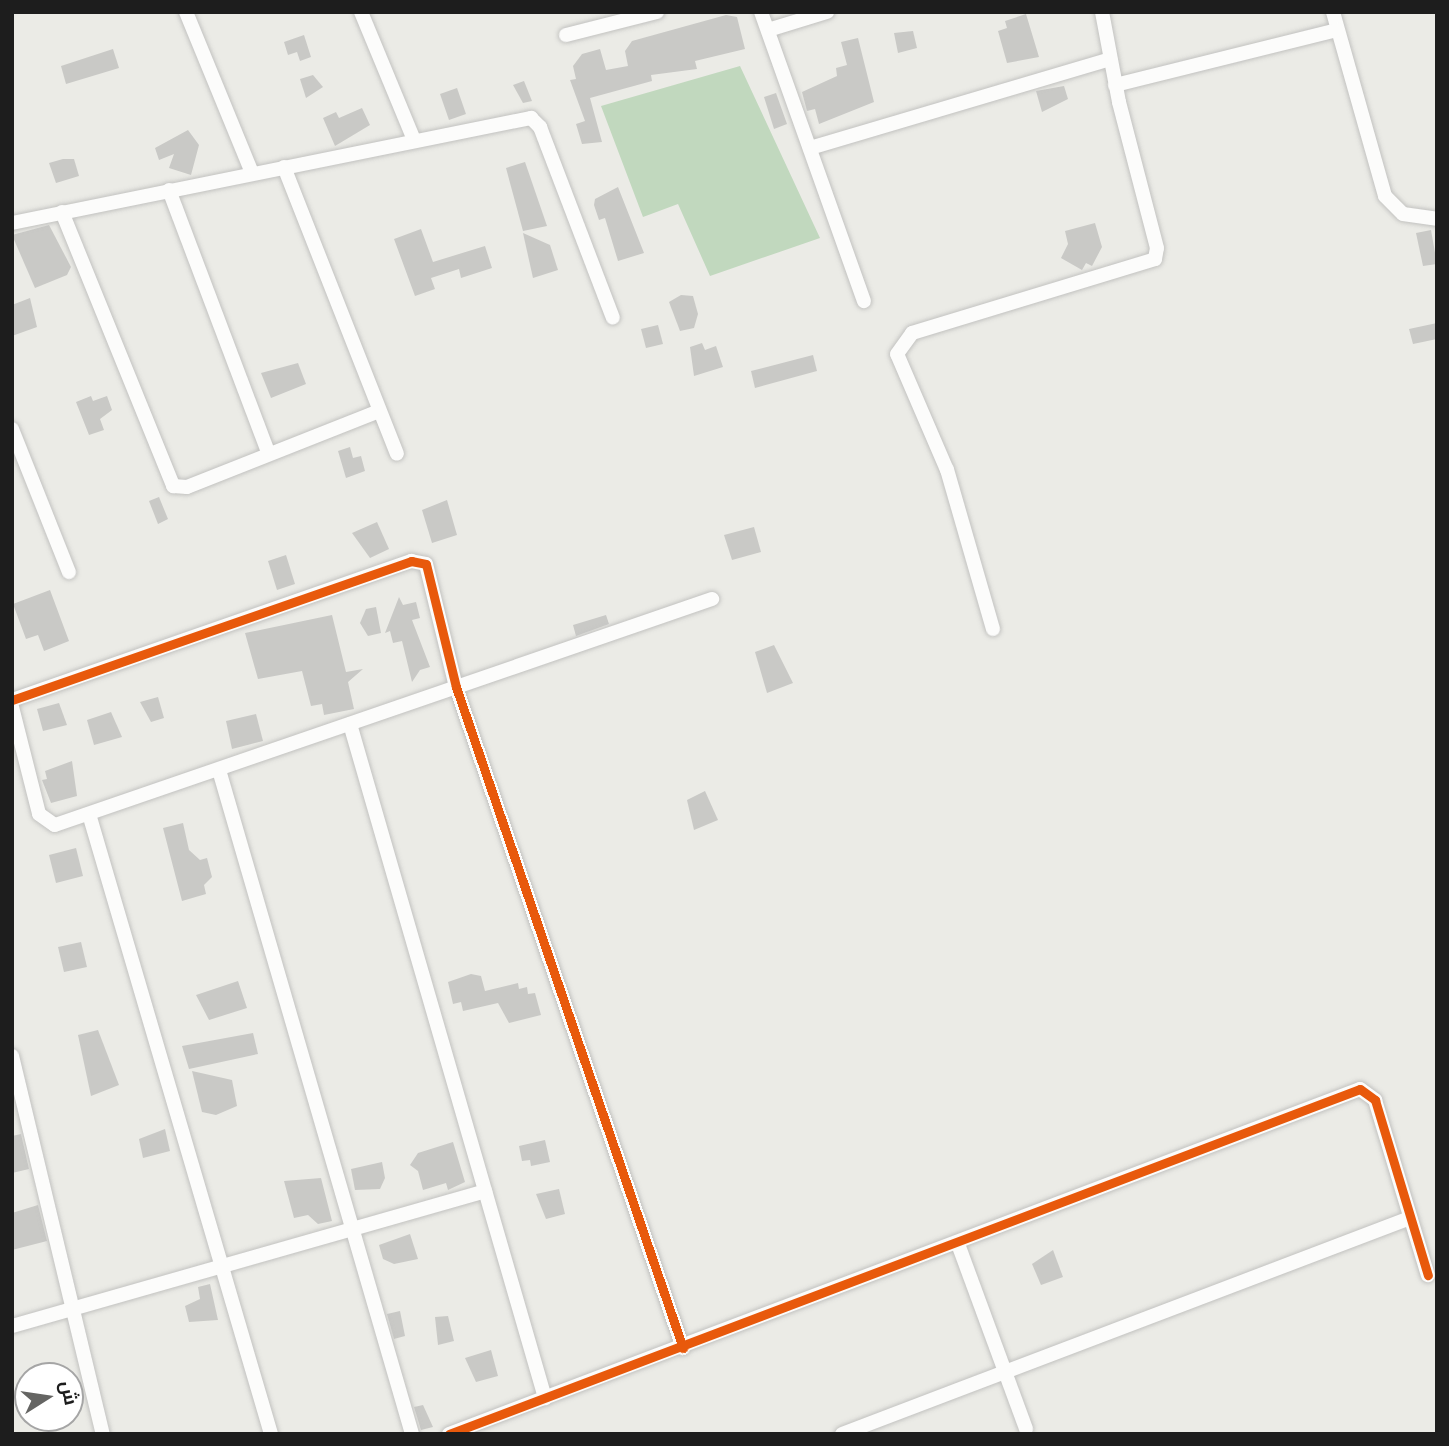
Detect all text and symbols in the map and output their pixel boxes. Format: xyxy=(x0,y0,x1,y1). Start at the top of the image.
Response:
north arrow xyxy=(14,1362,84,1432)
text: ش xyxy=(52,1378,84,1408)

